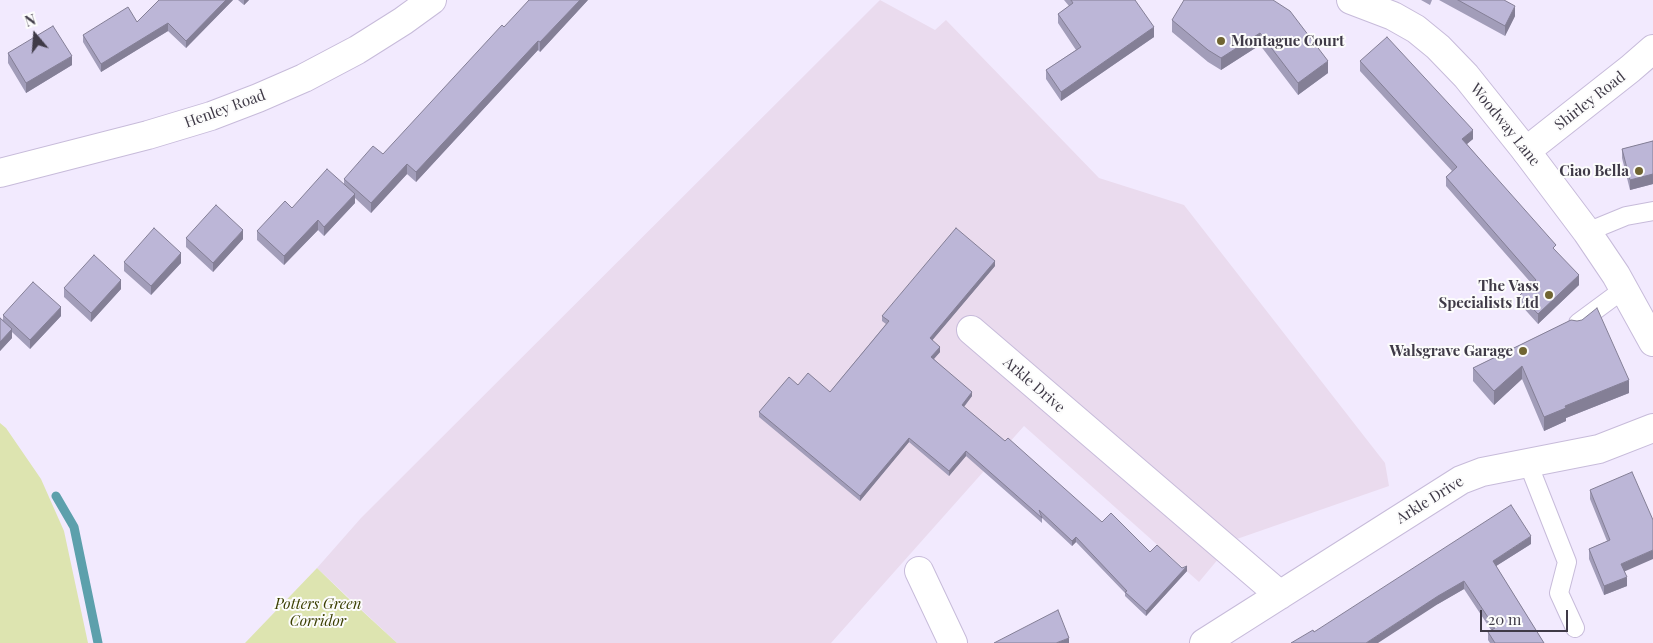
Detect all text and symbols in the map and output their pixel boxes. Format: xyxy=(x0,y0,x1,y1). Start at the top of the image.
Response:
north arrow xyxy=(10,10,60,60)
text: N xyxy=(22,10,38,31)
place label: Montague Court xyxy=(1231,32,1344,50)
marker: Montague Court xyxy=(1215,35,1227,47)
street label: Shirley Road xyxy=(1551,68,1629,134)
street label: Woodway Lane xyxy=(1466,80,1544,170)
street label: Henley Road xyxy=(182,86,268,132)
place label: Ciao Bella xyxy=(1559,162,1629,180)
marker: Ciao Bella xyxy=(1633,165,1645,177)
place label: The Vass Specialists Ltd xyxy=(1438,277,1539,312)
marker: The Vass Specialists Ltd xyxy=(1543,289,1555,301)
place label: Walsgrave Garage xyxy=(1390,342,1513,360)
marker: Walsgrave Garage xyxy=(1517,345,1529,357)
street label: Arkle Drive xyxy=(999,353,1069,417)
street label: Arkle Drive xyxy=(1393,472,1467,528)
park label: Potters Green Corridor xyxy=(275,595,361,630)
scale bar xyxy=(1483,600,1570,632)
text: 20 m xyxy=(1488,609,1521,629)

